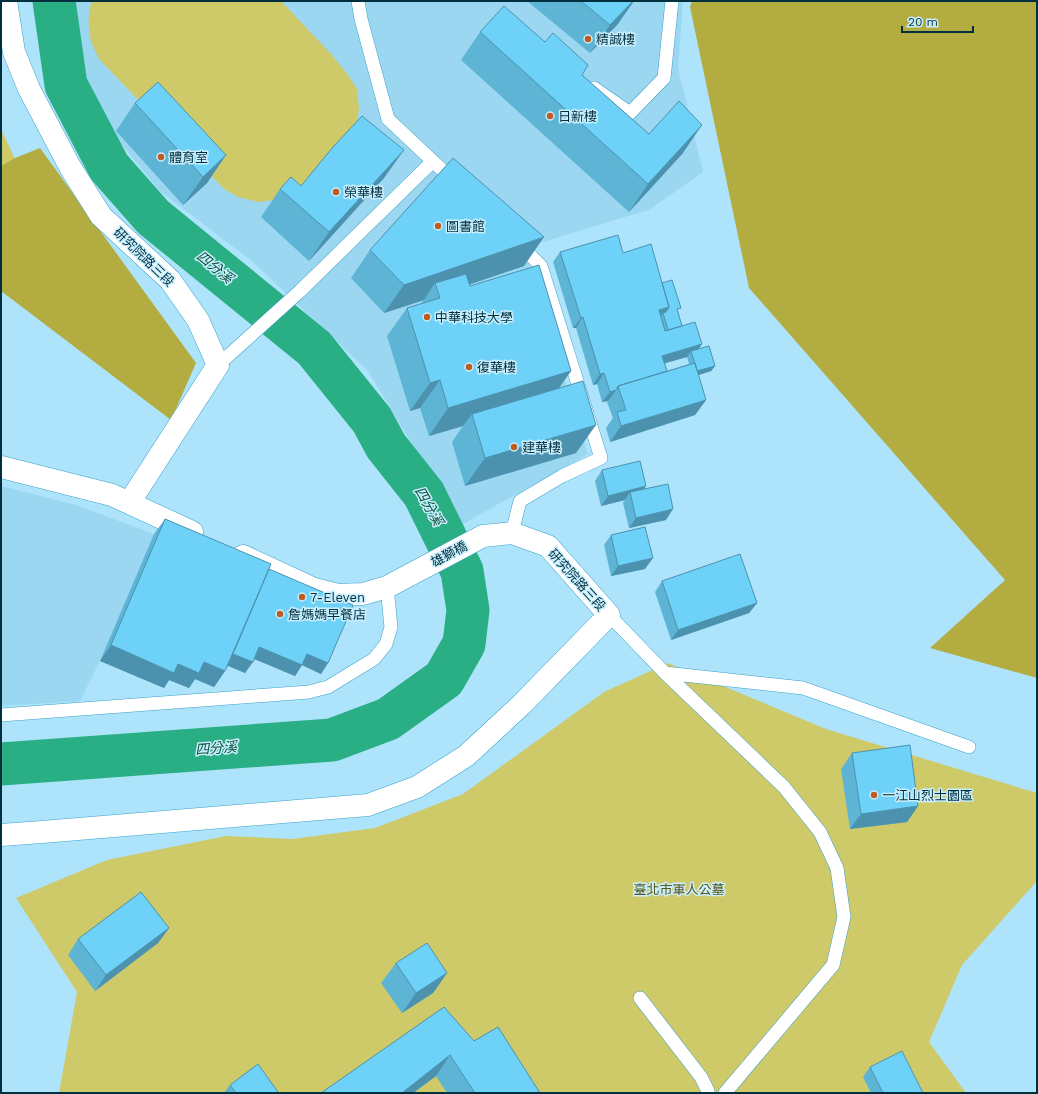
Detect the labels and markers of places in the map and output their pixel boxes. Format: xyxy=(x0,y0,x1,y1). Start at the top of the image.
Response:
place label: 精誠樓 xyxy=(596,32,635,47)
marker: 精誠樓 xyxy=(583,34,593,44)
place label: 日新樓 xyxy=(558,109,597,124)
marker: 日新樓 xyxy=(545,111,555,121)
place label: 體育室 xyxy=(169,150,208,165)
marker: 體育室 xyxy=(156,152,166,162)
place label: 榮華樓 xyxy=(344,185,383,200)
marker: 榮華樓 xyxy=(331,187,341,197)
place label: 圖書館 xyxy=(446,219,485,234)
marker: 圖書館 xyxy=(433,221,443,231)
place label: 中華科技大學 xyxy=(435,310,513,325)
marker: 中華科技大學 xyxy=(422,312,432,322)
place label: 復華樓 xyxy=(477,360,516,375)
marker: 復華樓 xyxy=(464,362,474,372)
place label: 建華樓 xyxy=(522,440,561,455)
marker: 建華樓 xyxy=(509,442,519,452)
place label: 7-Eleven xyxy=(310,590,365,605)
marker: 7-Eleven xyxy=(297,592,307,602)
place label: 詹媽媽早餐店 xyxy=(288,607,366,622)
marker: 詹媽媽早餐店 xyxy=(275,609,285,619)
place label: 一江山烈士園區 xyxy=(882,788,973,803)
marker: 一江山烈士園區 xyxy=(869,790,879,800)

